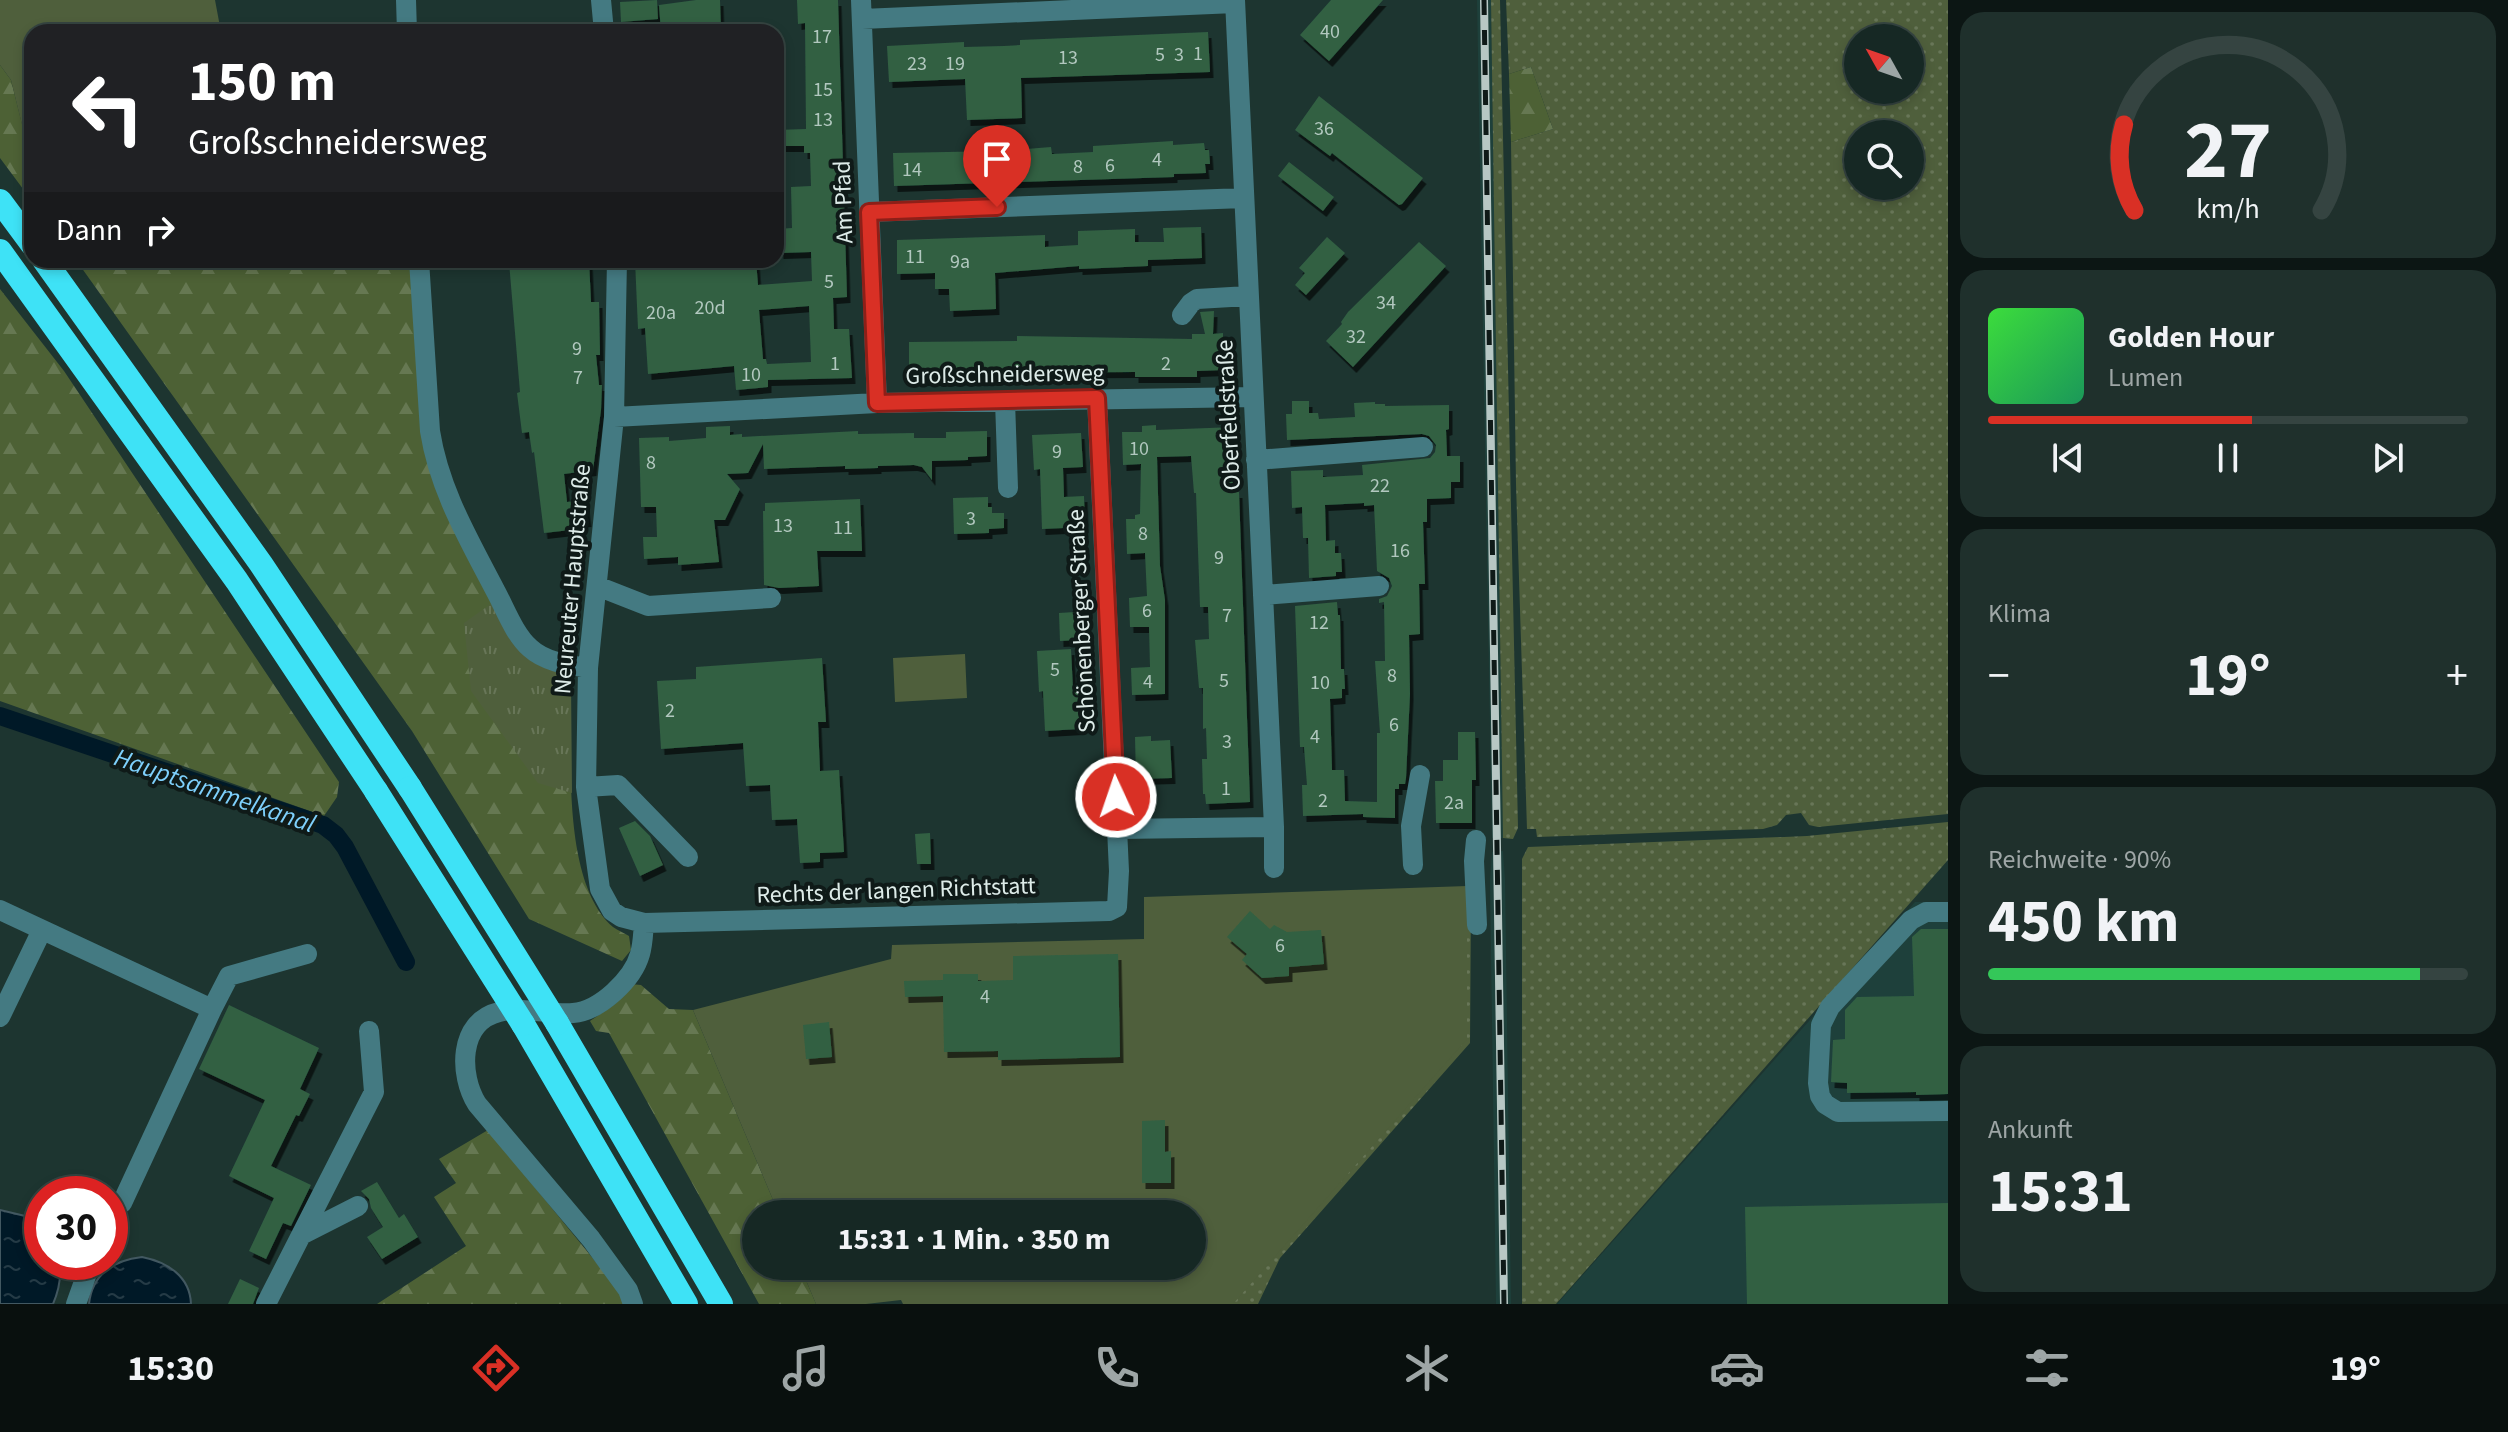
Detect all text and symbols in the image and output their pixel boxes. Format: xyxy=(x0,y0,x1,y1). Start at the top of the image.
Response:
house number: 40 xyxy=(1320,18,1340,46)
house number: 17 xyxy=(812,23,832,51)
north arrow xyxy=(1844,24,1924,104)
map controls xyxy=(1844,24,1924,200)
house number: 1 xyxy=(1193,40,1203,68)
house number: 5 xyxy=(1155,41,1165,69)
house number: 3 xyxy=(1174,41,1184,69)
text: 150 m xyxy=(188,43,336,122)
house number: 13 xyxy=(1058,44,1078,72)
house number: 23 xyxy=(907,50,927,78)
house number: 19 xyxy=(945,50,965,78)
icon: left xyxy=(56,56,160,160)
house number: 15 xyxy=(813,76,833,104)
text: 27 xyxy=(2184,92,2272,210)
house number: 13 xyxy=(813,106,833,134)
house number: 36 xyxy=(1314,115,1334,143)
text: Großschneidersweg xyxy=(188,117,487,168)
button: search xyxy=(1844,120,1924,200)
pin xyxy=(963,125,1031,207)
icon: arrive xyxy=(975,137,1019,181)
house number: 4 xyxy=(1152,146,1162,174)
house number: 6 xyxy=(1105,152,1115,180)
house number: 8 xyxy=(1073,153,1083,181)
house number: 14 xyxy=(902,156,922,184)
street label: Am Pfad xyxy=(825,160,862,244)
text: km/h xyxy=(2196,189,2260,229)
icon: right xyxy=(138,208,182,252)
text: Dann xyxy=(56,209,122,252)
house number: 11 xyxy=(905,243,925,271)
house number: 9a xyxy=(950,248,970,276)
house number: 5 xyxy=(824,268,834,296)
house number: 34 xyxy=(1376,289,1396,317)
house number: 20d xyxy=(695,294,725,322)
house number: 20a xyxy=(646,299,676,327)
text: Golden Hour xyxy=(2108,316,2274,359)
house number: 32 xyxy=(1346,323,1366,351)
house number: 9 xyxy=(572,335,582,363)
street label: Oberfeldstraße xyxy=(1207,339,1250,491)
house number: 1 xyxy=(830,350,840,378)
house number: 2 xyxy=(1161,350,1171,378)
street label: Großschneidersweg xyxy=(905,355,1105,394)
text: Lumen xyxy=(2108,359,2183,396)
house number: 10 xyxy=(741,361,761,389)
house number: 7 xyxy=(573,364,583,392)
house number: 10 xyxy=(1129,435,1149,463)
icon: previous xyxy=(2046,436,2090,480)
icon: pause xyxy=(2206,436,2250,480)
icon: next xyxy=(2366,436,2410,480)
house number: 9 xyxy=(1052,438,1062,466)
house number: 8 xyxy=(646,449,656,477)
street label: Neureuter Hauptstraße xyxy=(545,462,600,696)
house number: 22 xyxy=(1370,472,1390,500)
house number: 3 xyxy=(966,505,976,533)
street label: Schönenberger Straße xyxy=(1058,508,1105,734)
house number: 13 xyxy=(773,512,793,540)
house number: 11 xyxy=(833,514,853,542)
house number: 8 xyxy=(1138,520,1148,548)
house number: 16 xyxy=(1390,537,1410,565)
house number: 9 xyxy=(1214,544,1224,572)
text: Klima xyxy=(1988,595,2051,632)
house number: 6 xyxy=(1142,597,1152,625)
house number: 7 xyxy=(1222,602,1232,630)
house number: 12 xyxy=(1309,609,1329,637)
text: 19° xyxy=(2185,634,2271,719)
text: − xyxy=(1988,645,2010,708)
text: + xyxy=(2446,645,2468,708)
house number: 5 xyxy=(1050,656,1060,684)
house number: 8 xyxy=(1387,662,1397,690)
house number: 5 xyxy=(1219,667,1229,695)
house number: 4 xyxy=(1143,668,1153,696)
house number: 10 xyxy=(1310,669,1330,697)
house number: 2 xyxy=(665,697,675,725)
house number: 6 xyxy=(1389,711,1399,739)
house number: 4 xyxy=(1310,723,1320,751)
house number: 3 xyxy=(1222,728,1232,756)
water label: Hauptsammelkanal xyxy=(109,739,321,842)
position arrow xyxy=(1074,755,1158,839)
house number: 1 xyxy=(1221,775,1231,803)
house number: 2 xyxy=(1318,787,1328,815)
house number: 2a xyxy=(1444,789,1464,817)
text: Reichweite · 90% xyxy=(1988,841,2171,878)
street label: Rechts der langen Richtstatt xyxy=(756,868,1036,913)
text: 450 km xyxy=(1988,880,2179,965)
house number: 6 xyxy=(1275,932,1285,960)
house number: 4 xyxy=(980,983,990,1011)
text: Ankunft xyxy=(1988,1111,2073,1148)
text: 15:31 xyxy=(1988,1150,2133,1235)
speed limit sign: 30 xyxy=(24,1176,128,1280)
text: 15:31 · 1 Min. · 350 m xyxy=(838,1218,1110,1261)
icon: directions xyxy=(468,1340,524,1396)
icon: music xyxy=(778,1340,834,1396)
icon: phone xyxy=(1089,1340,1145,1396)
icon: climate xyxy=(1399,1340,1455,1396)
icon: car xyxy=(1709,1340,1765,1396)
icon: filters xyxy=(2019,1340,2075,1396)
text: 15:30 xyxy=(127,1343,214,1394)
text: 19° xyxy=(2330,1343,2381,1394)

